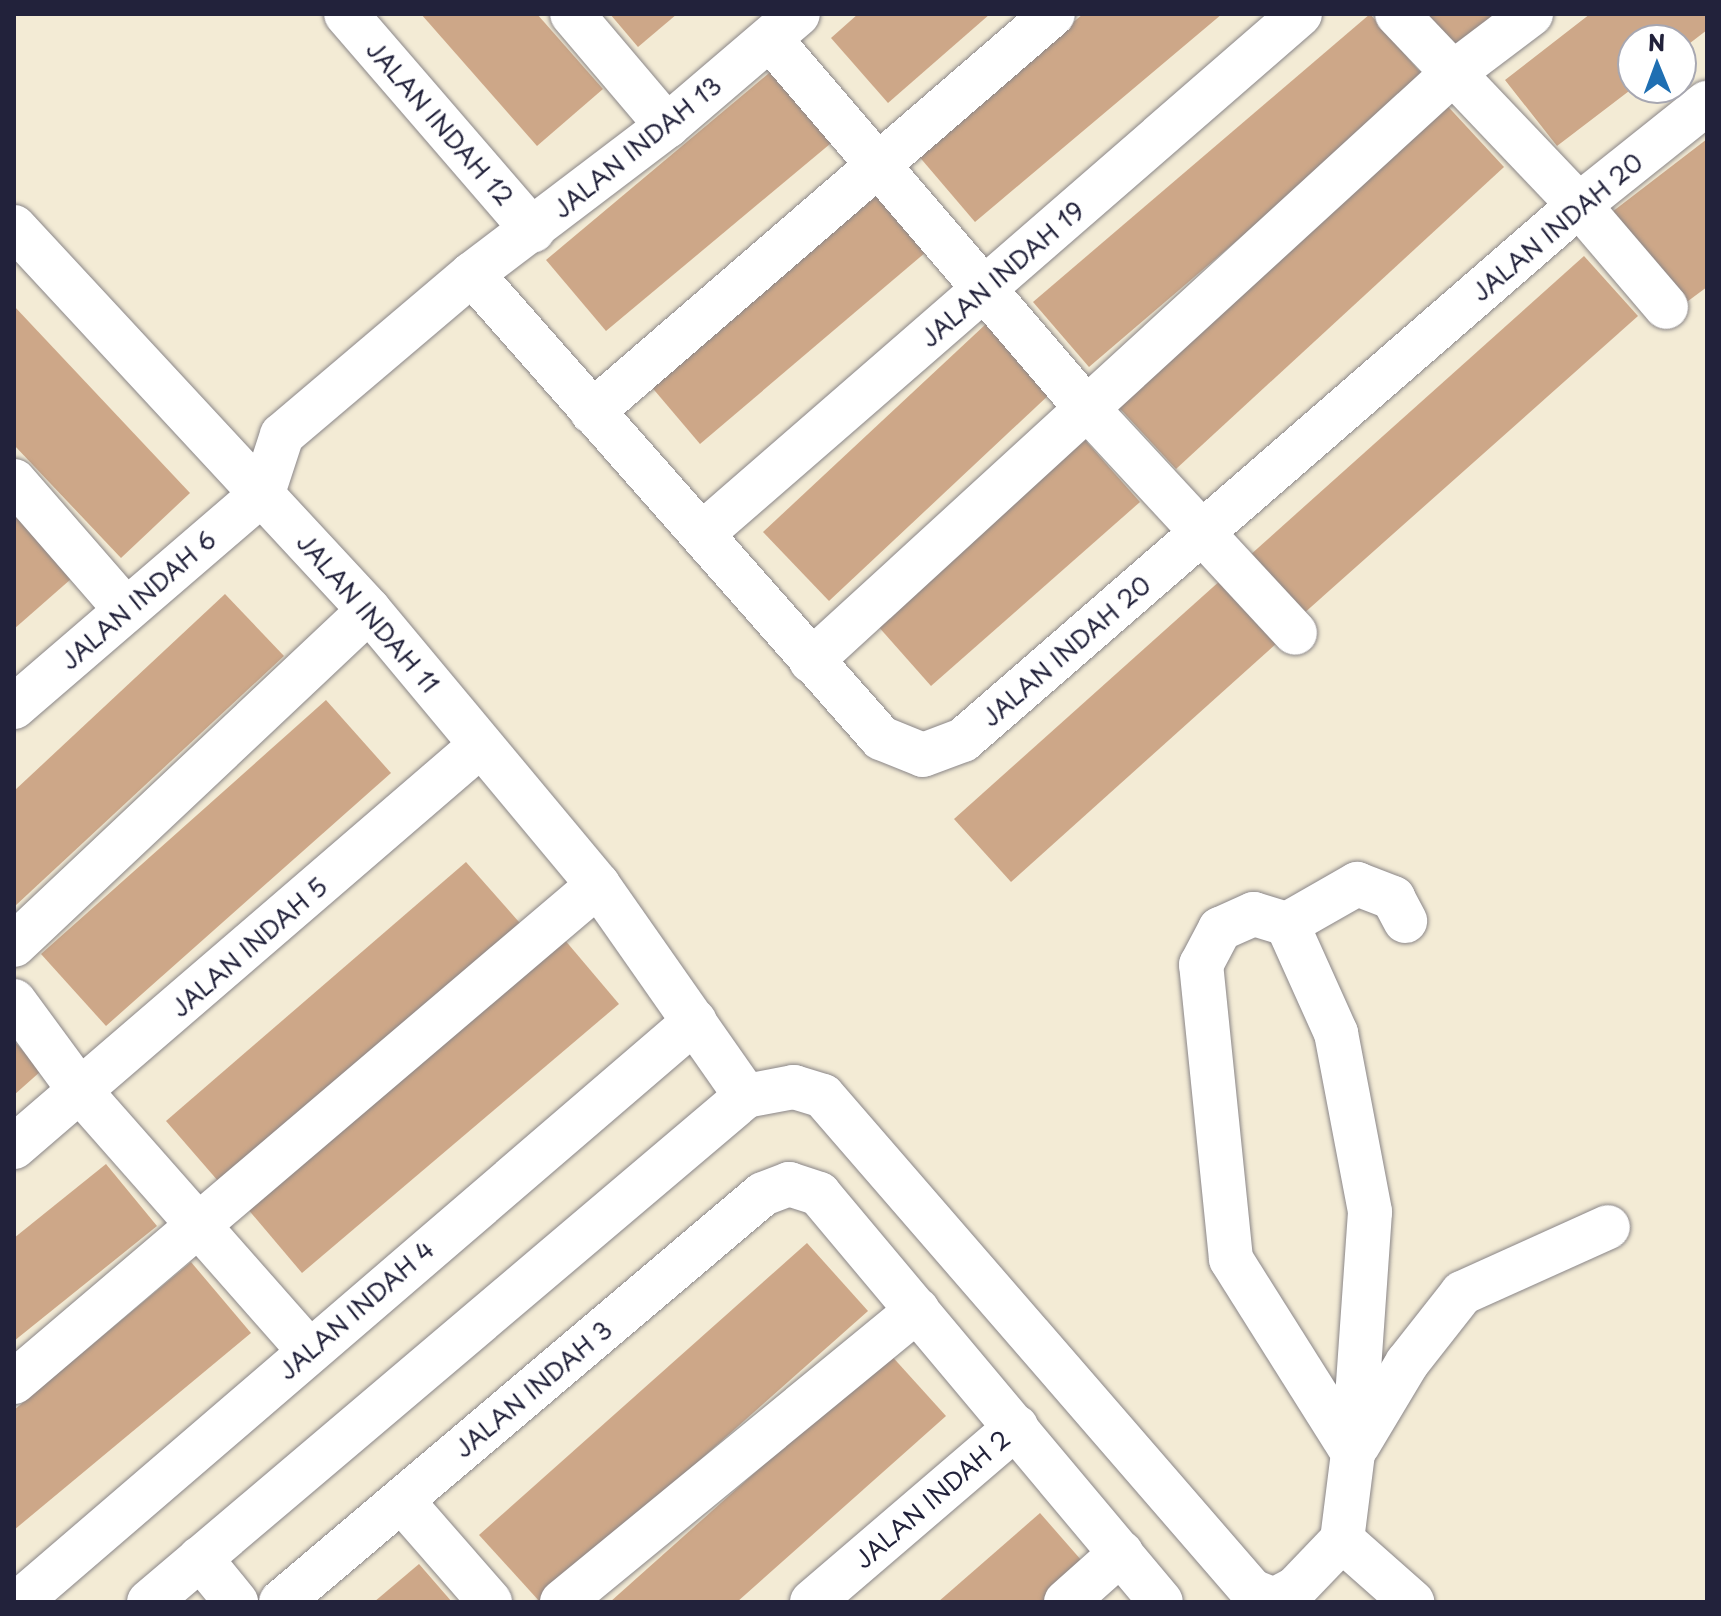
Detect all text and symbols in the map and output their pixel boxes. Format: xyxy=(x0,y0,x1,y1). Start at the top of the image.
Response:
north arrow xyxy=(1617,24,1697,104)
text: N xyxy=(1648,25,1666,58)
street label: JALAN INDAH 12 xyxy=(361,36,519,210)
street label: JALAN INDAH 13 xyxy=(548,71,726,223)
street label: JALAN INDAH 20 xyxy=(1466,147,1648,307)
street label: JALAN INDAH 19 xyxy=(916,196,1088,352)
street label: JALAN INDAH 6 xyxy=(55,525,221,675)
street label: JALAN INDAH 11 xyxy=(292,529,444,697)
street label: JALAN INDAH 20 xyxy=(976,570,1156,732)
street label: JALAN INDAH 5 xyxy=(166,872,332,1022)
street label: JALAN INDAH 4 xyxy=(273,1235,439,1385)
street label: JALAN INDAH 3 xyxy=(449,1315,617,1463)
street label: JALAN INDAH 2 xyxy=(849,1424,1015,1574)

